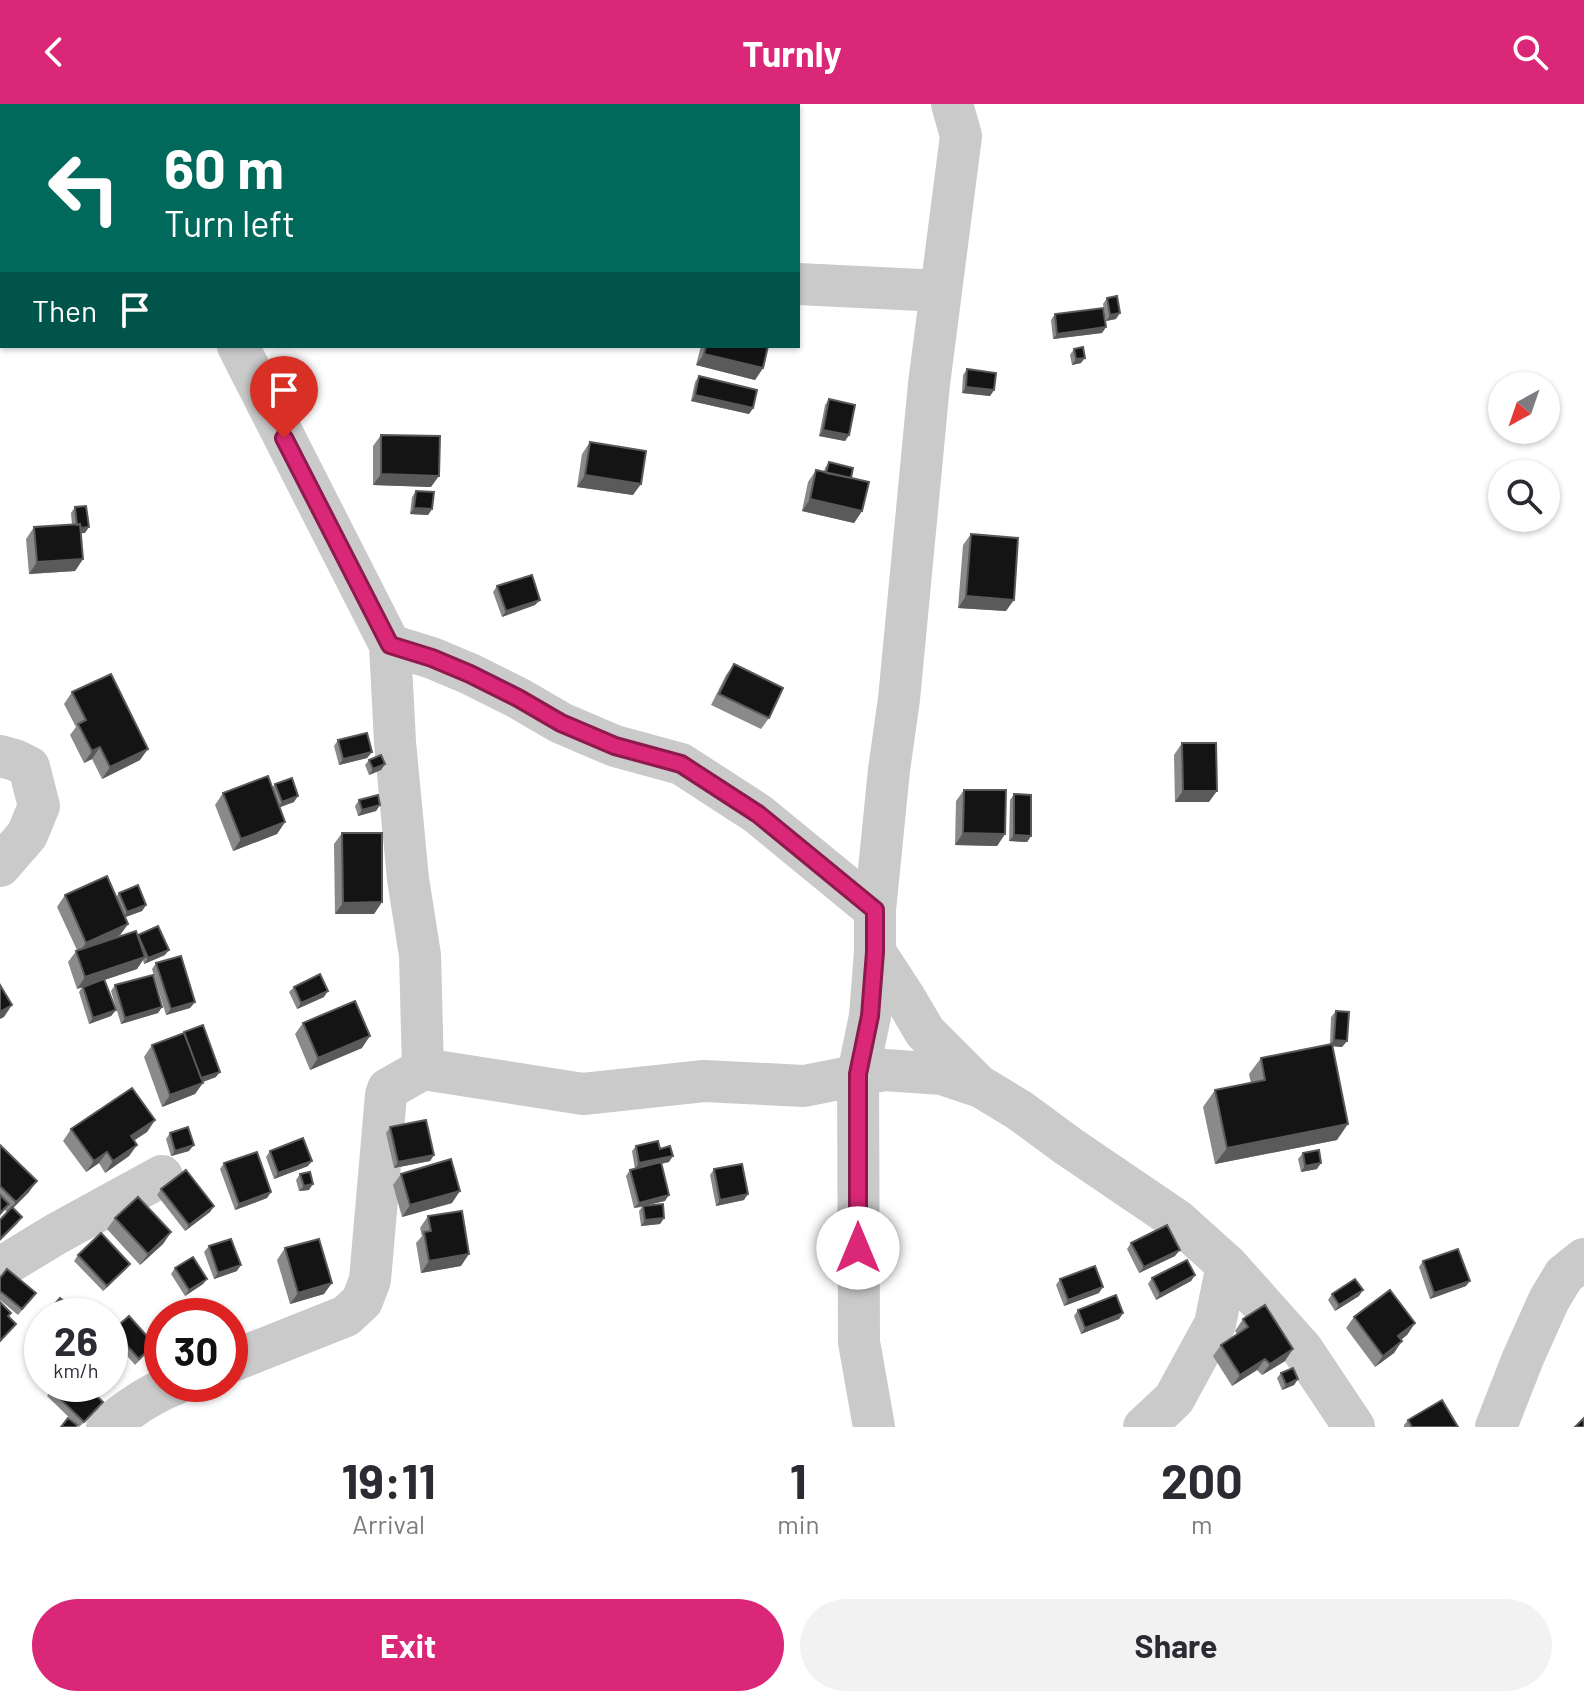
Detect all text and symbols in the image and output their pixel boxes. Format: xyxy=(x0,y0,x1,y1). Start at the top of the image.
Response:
icon: back xyxy=(32,30,76,74)
icon: search xyxy=(1508,30,1552,74)
text: Turnly xyxy=(742,31,842,74)
text: 60 m xyxy=(164,133,284,200)
icon: left xyxy=(32,136,136,240)
text: Turn left xyxy=(164,201,295,244)
icon: arrive xyxy=(113,288,157,332)
text: Then xyxy=(32,292,97,328)
pin xyxy=(250,356,318,438)
icon: arrive xyxy=(262,368,306,412)
north arrow xyxy=(1488,372,1560,444)
map controls xyxy=(1488,372,1560,532)
button: search xyxy=(1488,460,1560,532)
position arrow xyxy=(816,1206,900,1290)
speed limit sign: 30 xyxy=(144,1298,248,1402)
text: 26 xyxy=(54,1316,98,1364)
text: km/h xyxy=(53,1358,99,1382)
text: 19:11 xyxy=(341,1451,436,1509)
text: 1 xyxy=(790,1451,807,1509)
text: 200 xyxy=(1161,1451,1243,1509)
text: Arrival xyxy=(352,1508,425,1539)
text: min xyxy=(777,1508,819,1539)
text: m xyxy=(1191,1508,1212,1539)
button: Exit xyxy=(32,1599,784,1691)
button: Share xyxy=(800,1599,1552,1691)

